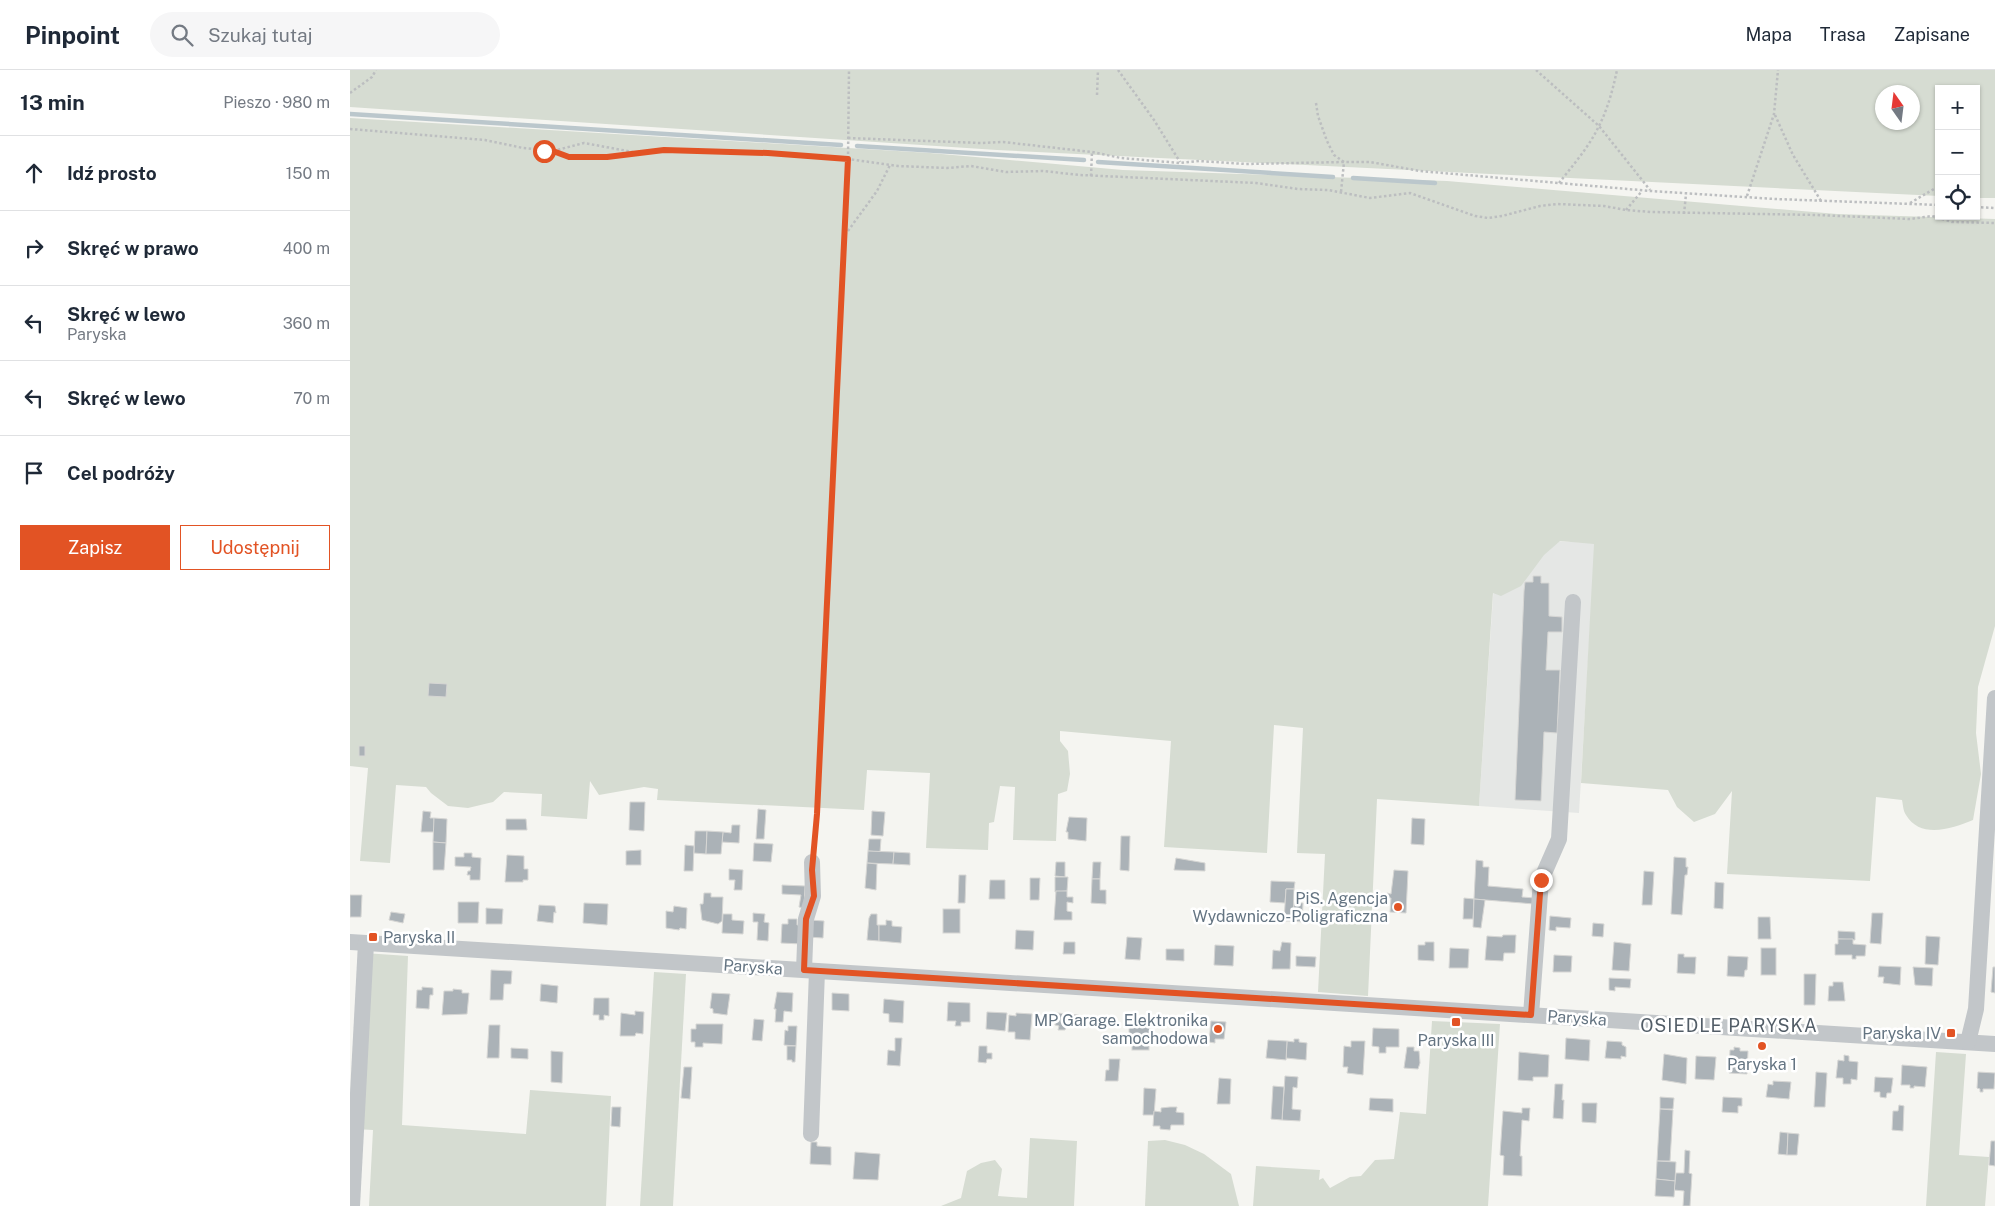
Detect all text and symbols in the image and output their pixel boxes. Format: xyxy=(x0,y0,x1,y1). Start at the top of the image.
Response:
search box xyxy=(150,12,500,57)
text: Pinpoint xyxy=(25,21,120,49)
icon: search xyxy=(168,21,196,49)
text: Szukaj tutaj xyxy=(208,24,313,46)
text: Mapa xyxy=(1745,24,1792,45)
text: Trasa xyxy=(1820,24,1866,45)
text: Zapisane xyxy=(1894,24,1970,45)
north arrow xyxy=(1875,85,1920,130)
map controls xyxy=(1935,85,1980,220)
button: + xyxy=(1935,85,1980,130)
text: 13 min xyxy=(20,90,85,115)
text: Pieszo · 980 m xyxy=(223,93,330,112)
button: − xyxy=(1935,130,1980,175)
route start xyxy=(533,140,556,163)
icon: ahead xyxy=(20,159,48,187)
text: Idź prosto xyxy=(67,162,157,184)
text: 150 m xyxy=(286,164,330,183)
button: locate xyxy=(1935,175,1980,220)
icon: right xyxy=(20,234,48,262)
text: Skręć w prawo xyxy=(67,237,199,259)
text: 400 m xyxy=(283,239,330,258)
text: Skręć w lewo xyxy=(67,303,186,325)
icon: left xyxy=(20,309,48,337)
text: 360 m xyxy=(283,314,330,333)
text: Paryska xyxy=(67,325,126,344)
icon: left xyxy=(20,384,48,412)
text: Skręć w lewo xyxy=(67,387,186,409)
text: 70 m xyxy=(293,389,330,408)
icon: arrive xyxy=(20,459,48,487)
text: Cel podróży xyxy=(67,462,175,484)
button: Zapisz xyxy=(20,525,170,570)
button: Udostępnij xyxy=(180,525,330,570)
route end xyxy=(1530,869,1553,892)
place label: PiS. Agencja Wydawniczo-Poligraficzna xyxy=(1192,889,1388,926)
marker: PiS. Agencja Wydawniczo-Poligraficzna xyxy=(1392,901,1404,913)
place label: Paryska II xyxy=(383,928,455,947)
marker: Paryska II xyxy=(367,931,379,943)
street label: Paryska xyxy=(723,955,783,979)
street label: Paryska xyxy=(1547,1006,1607,1030)
place label: MP Garage. Elektronika samochodowa xyxy=(1034,1011,1208,1048)
district label: OSIEDLE PARYSKA xyxy=(1640,1015,1818,1036)
marker: Paryska III xyxy=(1450,1016,1462,1028)
marker: MP Garage. Elektronika samochodowa xyxy=(1212,1023,1224,1035)
place label: Paryska IV xyxy=(1862,1024,1941,1043)
marker: Paryska IV xyxy=(1945,1027,1957,1039)
place label: Paryska III xyxy=(1418,1031,1494,1050)
marker: Paryska 1 xyxy=(1756,1040,1768,1052)
place label: Paryska 1 xyxy=(1727,1055,1797,1074)

